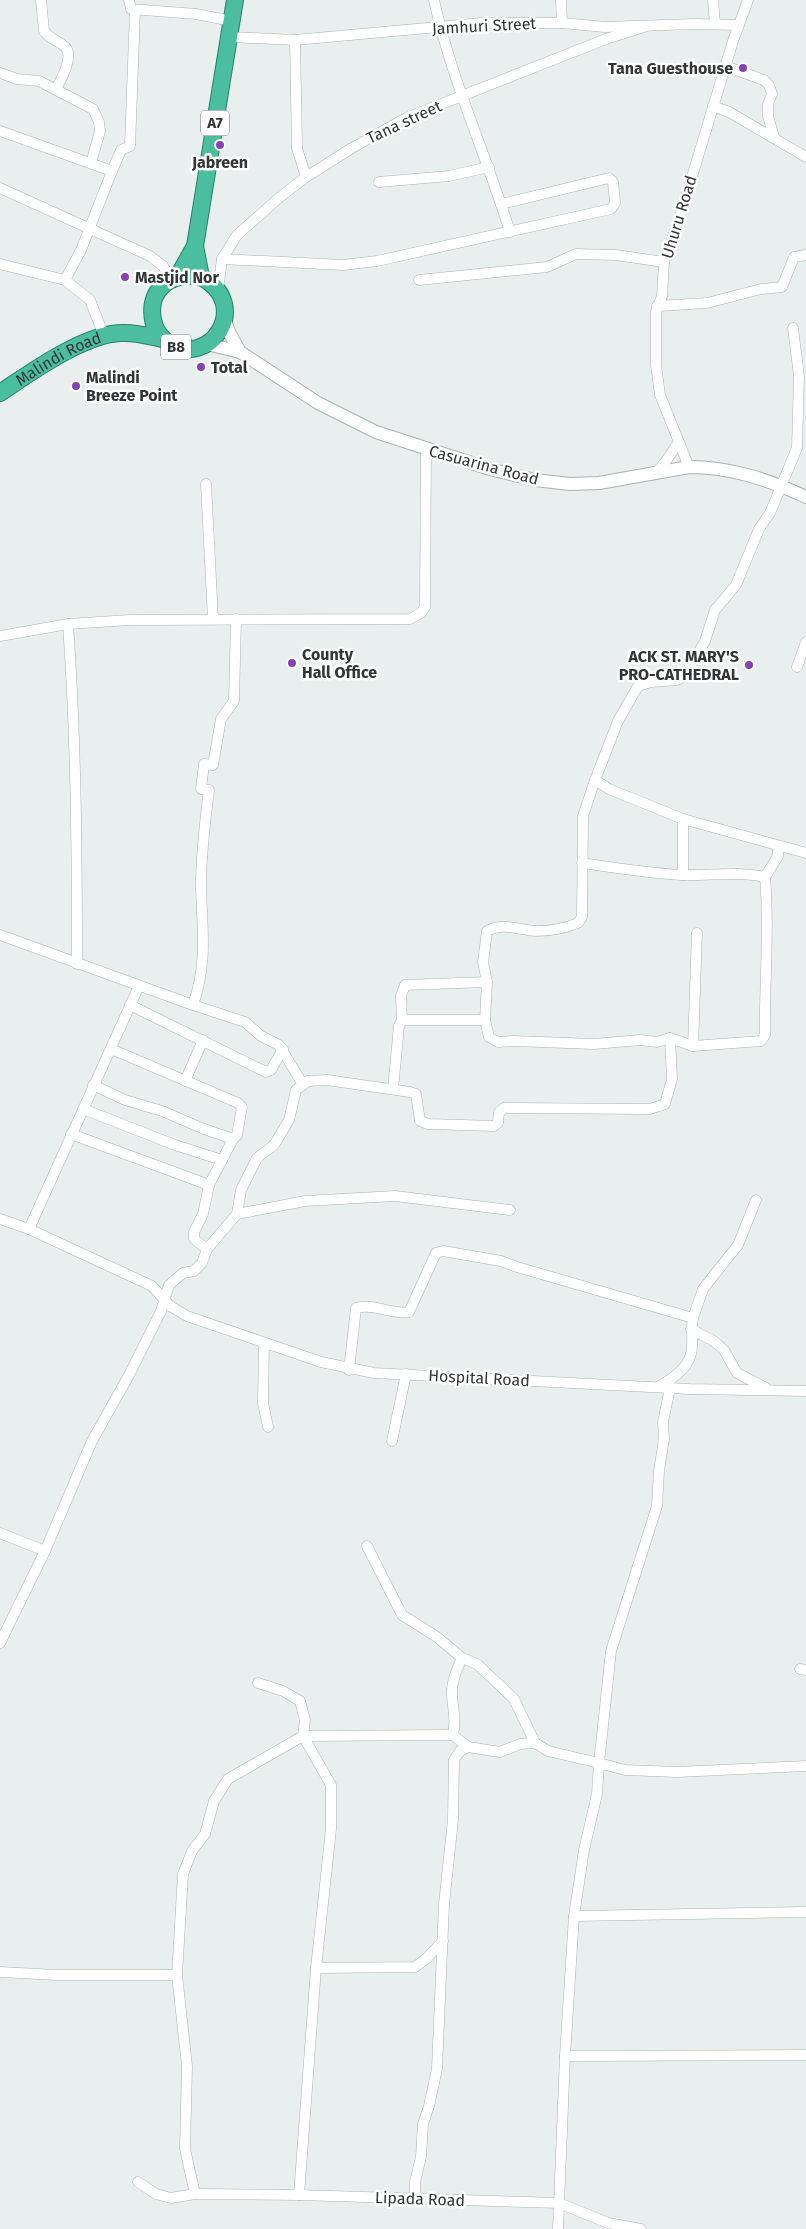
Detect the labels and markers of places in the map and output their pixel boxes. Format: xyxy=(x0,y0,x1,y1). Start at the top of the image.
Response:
place label: Tana Guesthouse xyxy=(608,59,733,78)
marker: Tana Guesthouse xyxy=(737,62,749,74)
marker: Jabreen xyxy=(214,139,226,151)
place label: Jabreen xyxy=(191,153,248,172)
place label: Mastjid Nor xyxy=(135,268,219,287)
marker: Mastjid Nor xyxy=(119,271,131,283)
place label: Total xyxy=(211,358,248,377)
marker: Total xyxy=(195,361,207,373)
place label: Malindi Breeze Point xyxy=(86,368,178,405)
marker: Malindi Breeze Point xyxy=(70,380,82,392)
place label: County Hall Office xyxy=(302,645,377,682)
place label: ACK ST. MARY'S PRO-CATHEDRAL xyxy=(619,647,739,684)
marker: County Hall Office xyxy=(286,657,298,669)
marker: ACK ST. MARY'S PRO-CATHEDRAL xyxy=(743,659,755,671)

